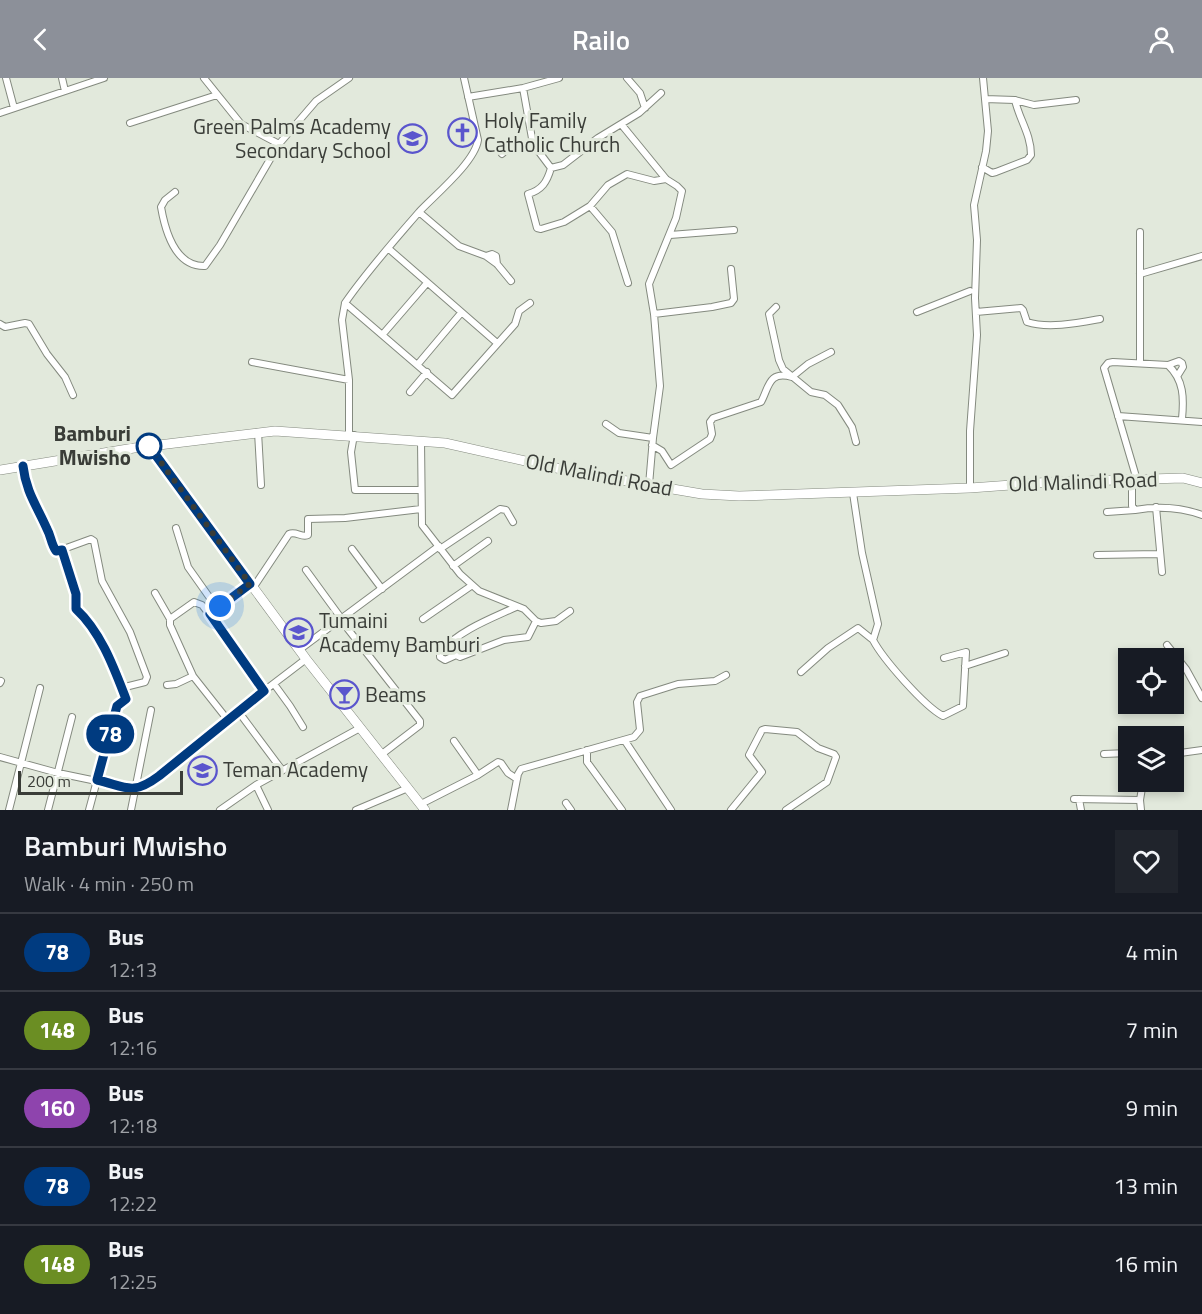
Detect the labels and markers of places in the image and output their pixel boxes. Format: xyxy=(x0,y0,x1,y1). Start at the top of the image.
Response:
place label: Holy Family Catholic Church xyxy=(484,104,620,160)
place label: Green Palms Academy Secondary School xyxy=(193,110,391,166)
church icon: Holy Family Catholic Church xyxy=(447,117,479,149)
school or university icon: Green Palms Academy Secondary School xyxy=(396,123,428,155)
place label: Bamburi Mwisho xyxy=(54,417,131,473)
marker: Bamburi Mwisho xyxy=(136,433,162,459)
place label: Tumaini Academy Bamburi xyxy=(319,604,480,660)
school or university icon: Tumaini Academy Bamburi xyxy=(282,617,314,649)
place label: Beams xyxy=(365,678,426,710)
bar icon: Beams xyxy=(328,679,360,711)
place label: Teman Academy xyxy=(223,753,368,785)
school or university icon: Teman Academy xyxy=(186,754,218,786)

